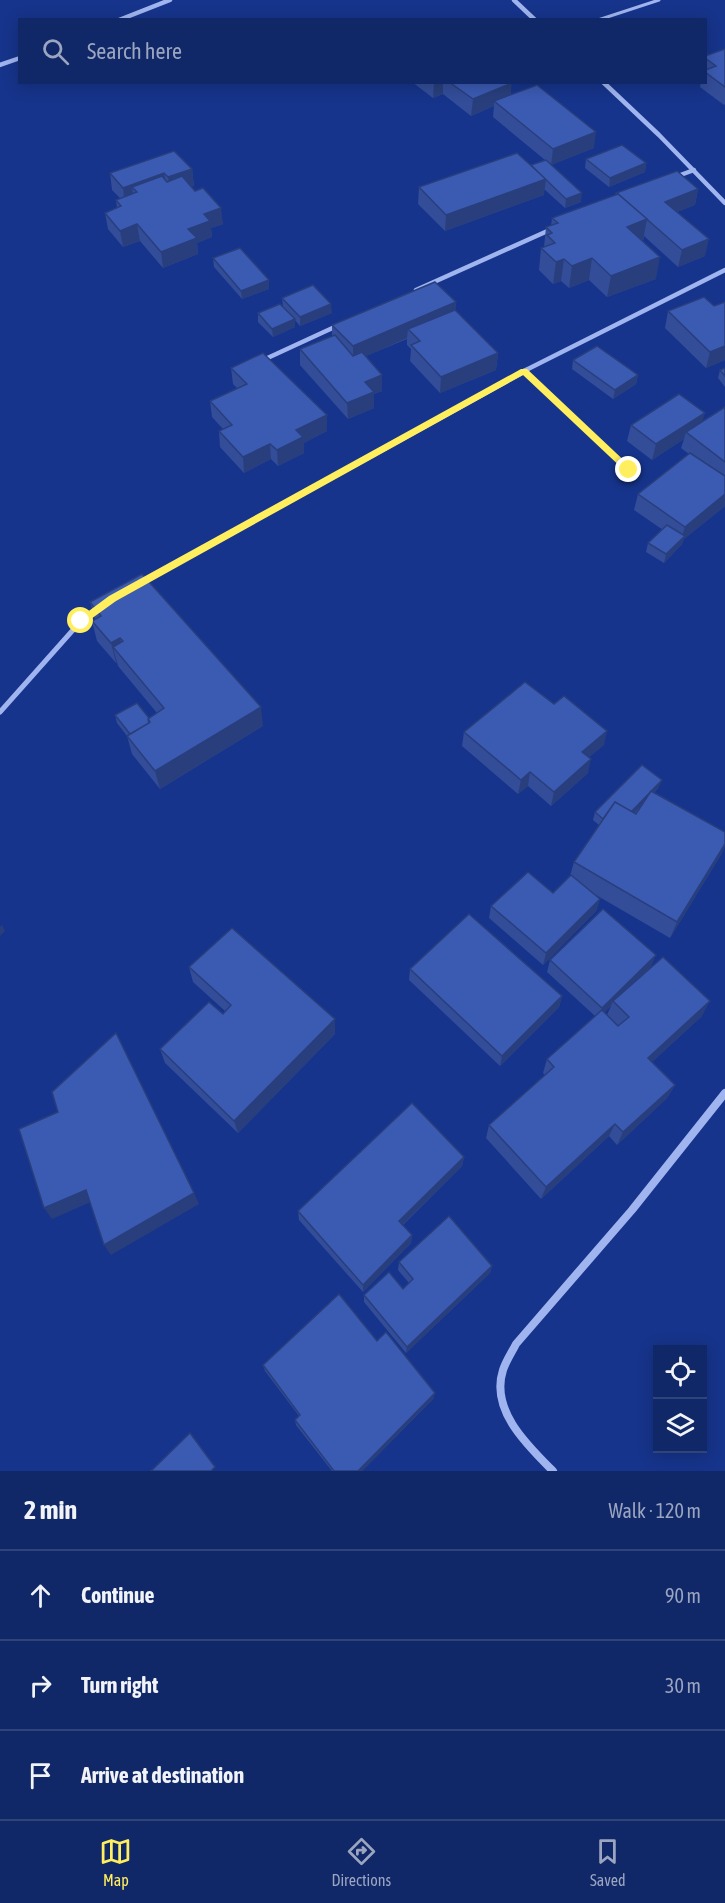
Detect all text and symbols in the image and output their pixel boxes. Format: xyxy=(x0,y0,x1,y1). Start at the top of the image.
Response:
search box xyxy=(18,18,707,84)
icon: search xyxy=(39,35,72,68)
text: Search here xyxy=(87,38,182,64)
route end xyxy=(615,456,641,482)
route start xyxy=(67,607,93,633)
map controls xyxy=(653,1345,707,1453)
button: locate xyxy=(653,1345,707,1399)
button: layers xyxy=(653,1399,707,1453)
text: 2 min xyxy=(24,1495,77,1525)
text: Walk · 120 m xyxy=(609,1499,701,1522)
icon: ahead xyxy=(24,1579,57,1612)
text: Continue xyxy=(81,1582,155,1608)
text: 90 m xyxy=(665,1584,701,1607)
icon: right xyxy=(24,1669,57,1702)
text: Turn right xyxy=(81,1672,158,1698)
text: 30 m xyxy=(665,1674,701,1697)
icon: arrive xyxy=(24,1759,57,1792)
text: Arrive at destination xyxy=(81,1762,244,1788)
tab: Map xyxy=(99,1835,132,1889)
tab: Directions xyxy=(331,1835,391,1889)
tab: Saved xyxy=(590,1835,625,1889)

